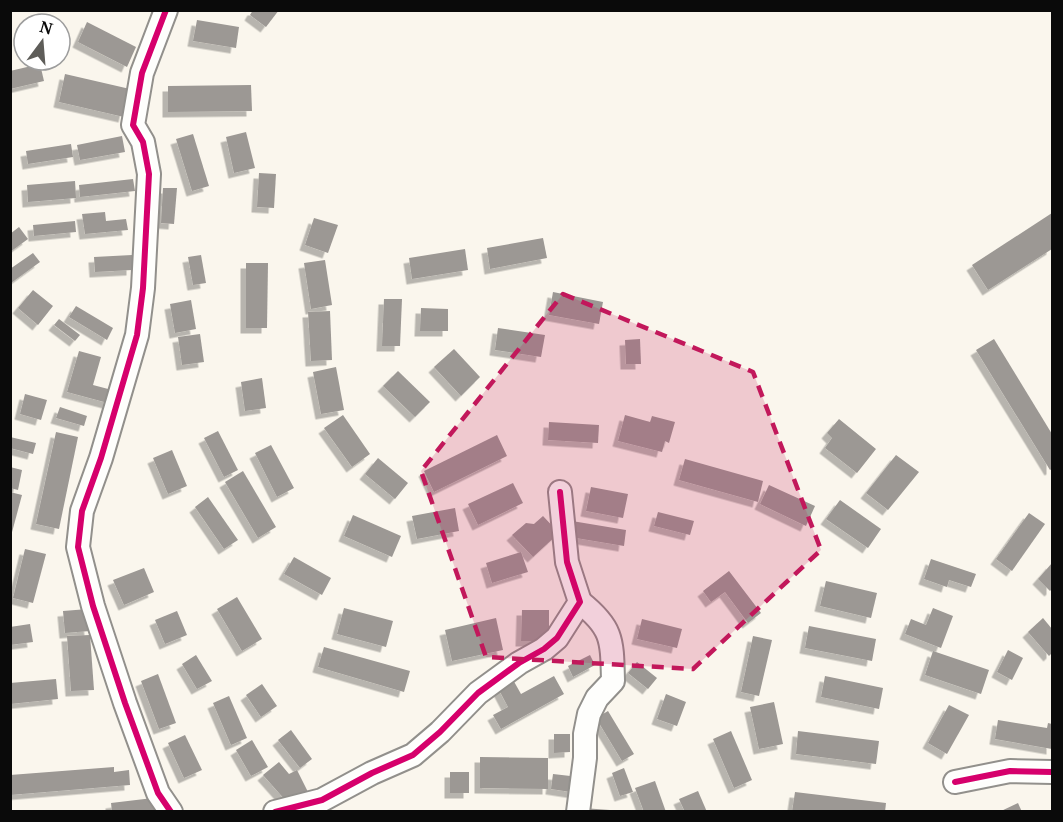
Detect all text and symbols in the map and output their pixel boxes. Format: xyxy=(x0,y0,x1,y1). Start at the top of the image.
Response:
north arrow xyxy=(12,12,72,72)
text: N xyxy=(37,15,56,40)

